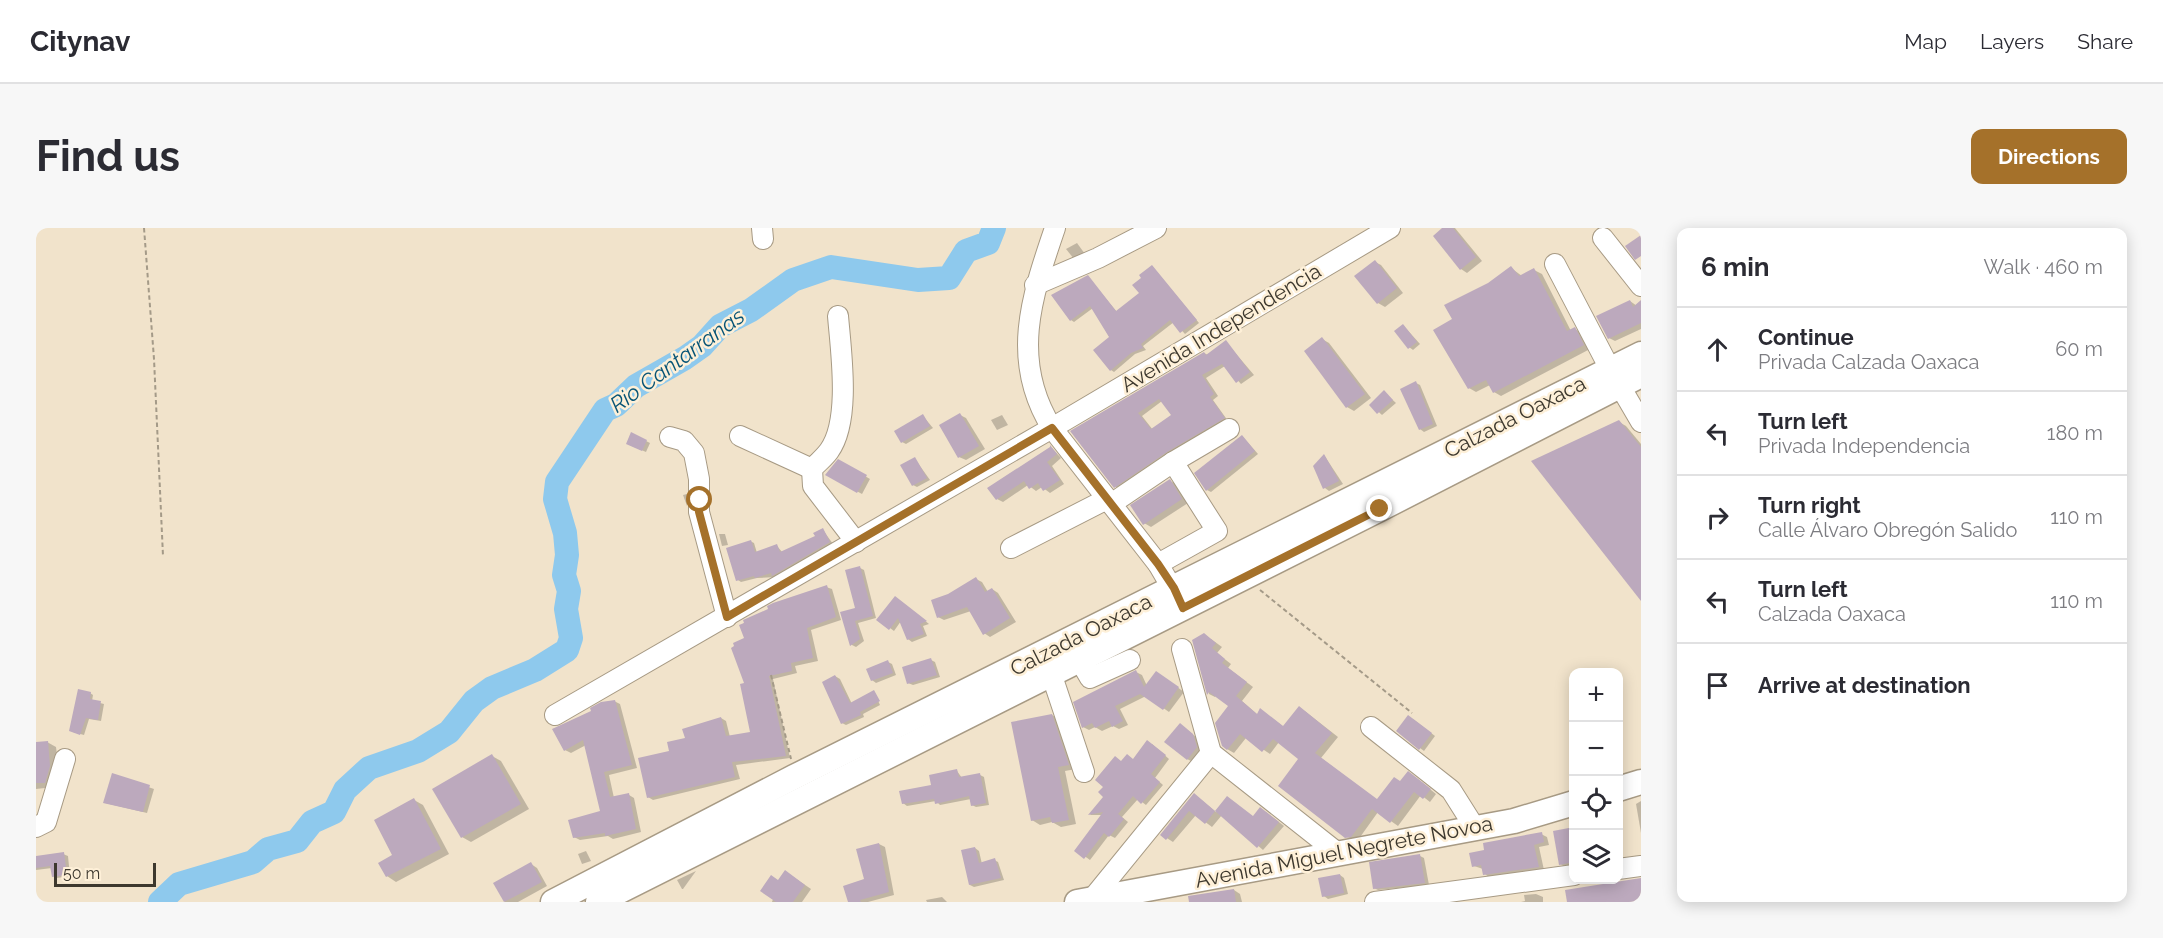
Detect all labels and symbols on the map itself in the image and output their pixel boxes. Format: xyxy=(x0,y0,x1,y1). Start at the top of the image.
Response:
street label: Avenida Independencia xyxy=(1116,258,1325,397)
water label: Rio Cantarranas xyxy=(605,302,749,418)
street label: Calzada Oaxaca xyxy=(1440,370,1590,463)
route start xyxy=(686,486,712,512)
route end xyxy=(1366,495,1392,521)
street label: Calzada Oaxaca xyxy=(1006,588,1156,681)
street label: Avenida Miguel Negrete Novoa xyxy=(1193,810,1495,893)
scale bar xyxy=(54,860,156,888)

